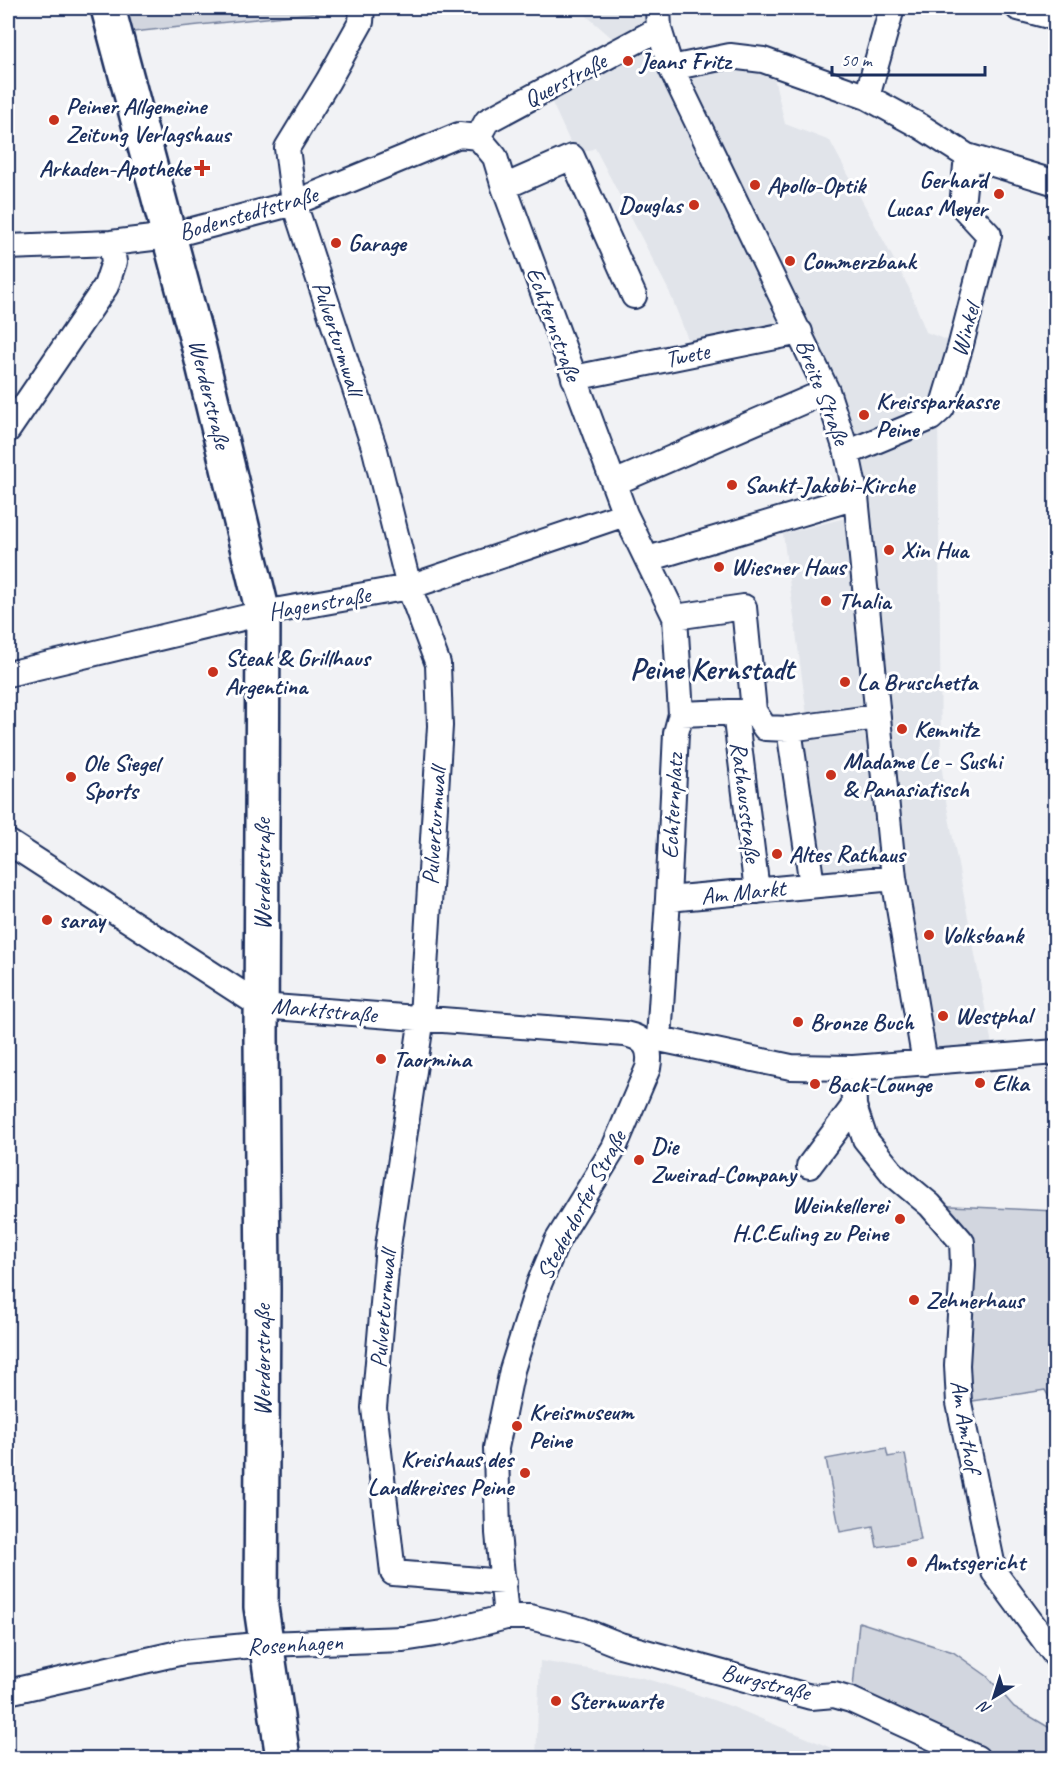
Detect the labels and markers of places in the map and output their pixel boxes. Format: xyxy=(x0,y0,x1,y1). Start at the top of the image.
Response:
place label: Jeans Fritz xyxy=(638,46,733,76)
marker: Jeans Fritz xyxy=(621,54,635,68)
place label: Peiner Allgemeine Zeitung Verlagshaus xyxy=(66,91,233,149)
marker: Peiner Allgemeine Zeitung Verlagshaus xyxy=(47,113,61,127)
place label: Arkaden-Apotheke xyxy=(39,153,192,183)
marker: Arkaden-Apotheke xyxy=(195,161,209,175)
place label: Gerhard Lucas Meyer xyxy=(886,165,991,223)
place label: Apollo-Optik xyxy=(767,170,867,200)
marker: Apollo-Optik xyxy=(748,178,762,192)
marker: Gerhard Lucas Meyer xyxy=(992,187,1006,201)
place label: Douglas xyxy=(619,190,685,220)
marker: Douglas xyxy=(687,198,701,212)
place label: Garage xyxy=(348,228,408,258)
marker: Garage xyxy=(329,236,343,250)
place label: Commerzbank xyxy=(802,246,917,276)
marker: Commerzbank xyxy=(783,254,797,268)
place label: Kreissparkasse Peine xyxy=(876,386,1001,444)
marker: Kreissparkasse Peine xyxy=(857,408,871,422)
place label: Sankt-Jakobi-Kirche xyxy=(744,470,917,500)
marker: Sankt-Jakobi-Kirche xyxy=(725,478,739,492)
place label: Xin Hua xyxy=(901,535,970,565)
marker: Xin Hua xyxy=(882,543,896,557)
place label: Wiesner Haus xyxy=(731,552,848,582)
marker: Wiesner Haus xyxy=(712,560,726,574)
place label: Thalia xyxy=(838,586,893,616)
marker: Thalia xyxy=(819,594,833,608)
place label: Steak & Grillhaus Argentina xyxy=(225,643,372,701)
marker: Steak & Grillhaus Argentina xyxy=(206,665,220,679)
place label: La Bruschetta xyxy=(857,667,980,697)
marker: La Bruschetta xyxy=(838,675,852,689)
place label: Kemnitz xyxy=(914,714,981,744)
marker: Kemnitz xyxy=(895,722,909,736)
place label: Madame Le - Sushi & Panasiatisch xyxy=(843,746,1005,804)
place label: Ole Siegel Sports xyxy=(83,748,164,806)
marker: Madame Le - Sushi & Panasiatisch xyxy=(824,768,838,782)
marker: Ole Siegel Sports xyxy=(64,770,78,784)
place label: Altes Rathaus xyxy=(789,839,907,869)
marker: Altes Rathaus xyxy=(770,847,784,861)
place label: saray xyxy=(59,905,108,935)
marker: saray xyxy=(40,913,54,927)
place label: Volksbank xyxy=(941,920,1025,950)
marker: Volksbank xyxy=(922,928,936,942)
place label: Westphal xyxy=(955,1001,1036,1031)
place label: Bronze Buch xyxy=(810,1007,914,1037)
marker: Westphal xyxy=(936,1009,950,1023)
marker: Bronze Buch xyxy=(791,1015,805,1029)
place label: Taormina xyxy=(393,1044,473,1074)
marker: Taormina xyxy=(374,1052,388,1066)
place label: Elka xyxy=(992,1068,1031,1098)
place label: Back-Lounge xyxy=(827,1069,933,1099)
marker: Elka xyxy=(973,1076,987,1090)
marker: Back-Lounge xyxy=(808,1077,822,1091)
place label: Die Zweirad-Company xyxy=(651,1131,799,1189)
marker: Die Zweirad-Company xyxy=(632,1153,646,1167)
place label: Weinkellerei H.C.Euling zu Peine xyxy=(732,1190,891,1248)
marker: Weinkellerei H.C.Euling zu Peine xyxy=(893,1212,907,1226)
place label: Zehnerhaus xyxy=(926,1285,1026,1315)
marker: Zehnerhaus xyxy=(907,1293,921,1307)
place label: Kreismuseum Peine xyxy=(529,1397,635,1455)
marker: Kreismuseum Peine xyxy=(510,1419,524,1433)
place label: Kreishaus des Landkreises Peine xyxy=(367,1444,516,1502)
marker: Kreishaus des Landkreises Peine xyxy=(518,1466,532,1480)
place label: Amtsgericht xyxy=(924,1547,1028,1577)
marker: Amtsgericht xyxy=(905,1555,919,1569)
place label: Sternwarte xyxy=(568,1686,665,1716)
marker: Sternwarte xyxy=(549,1694,563,1708)

